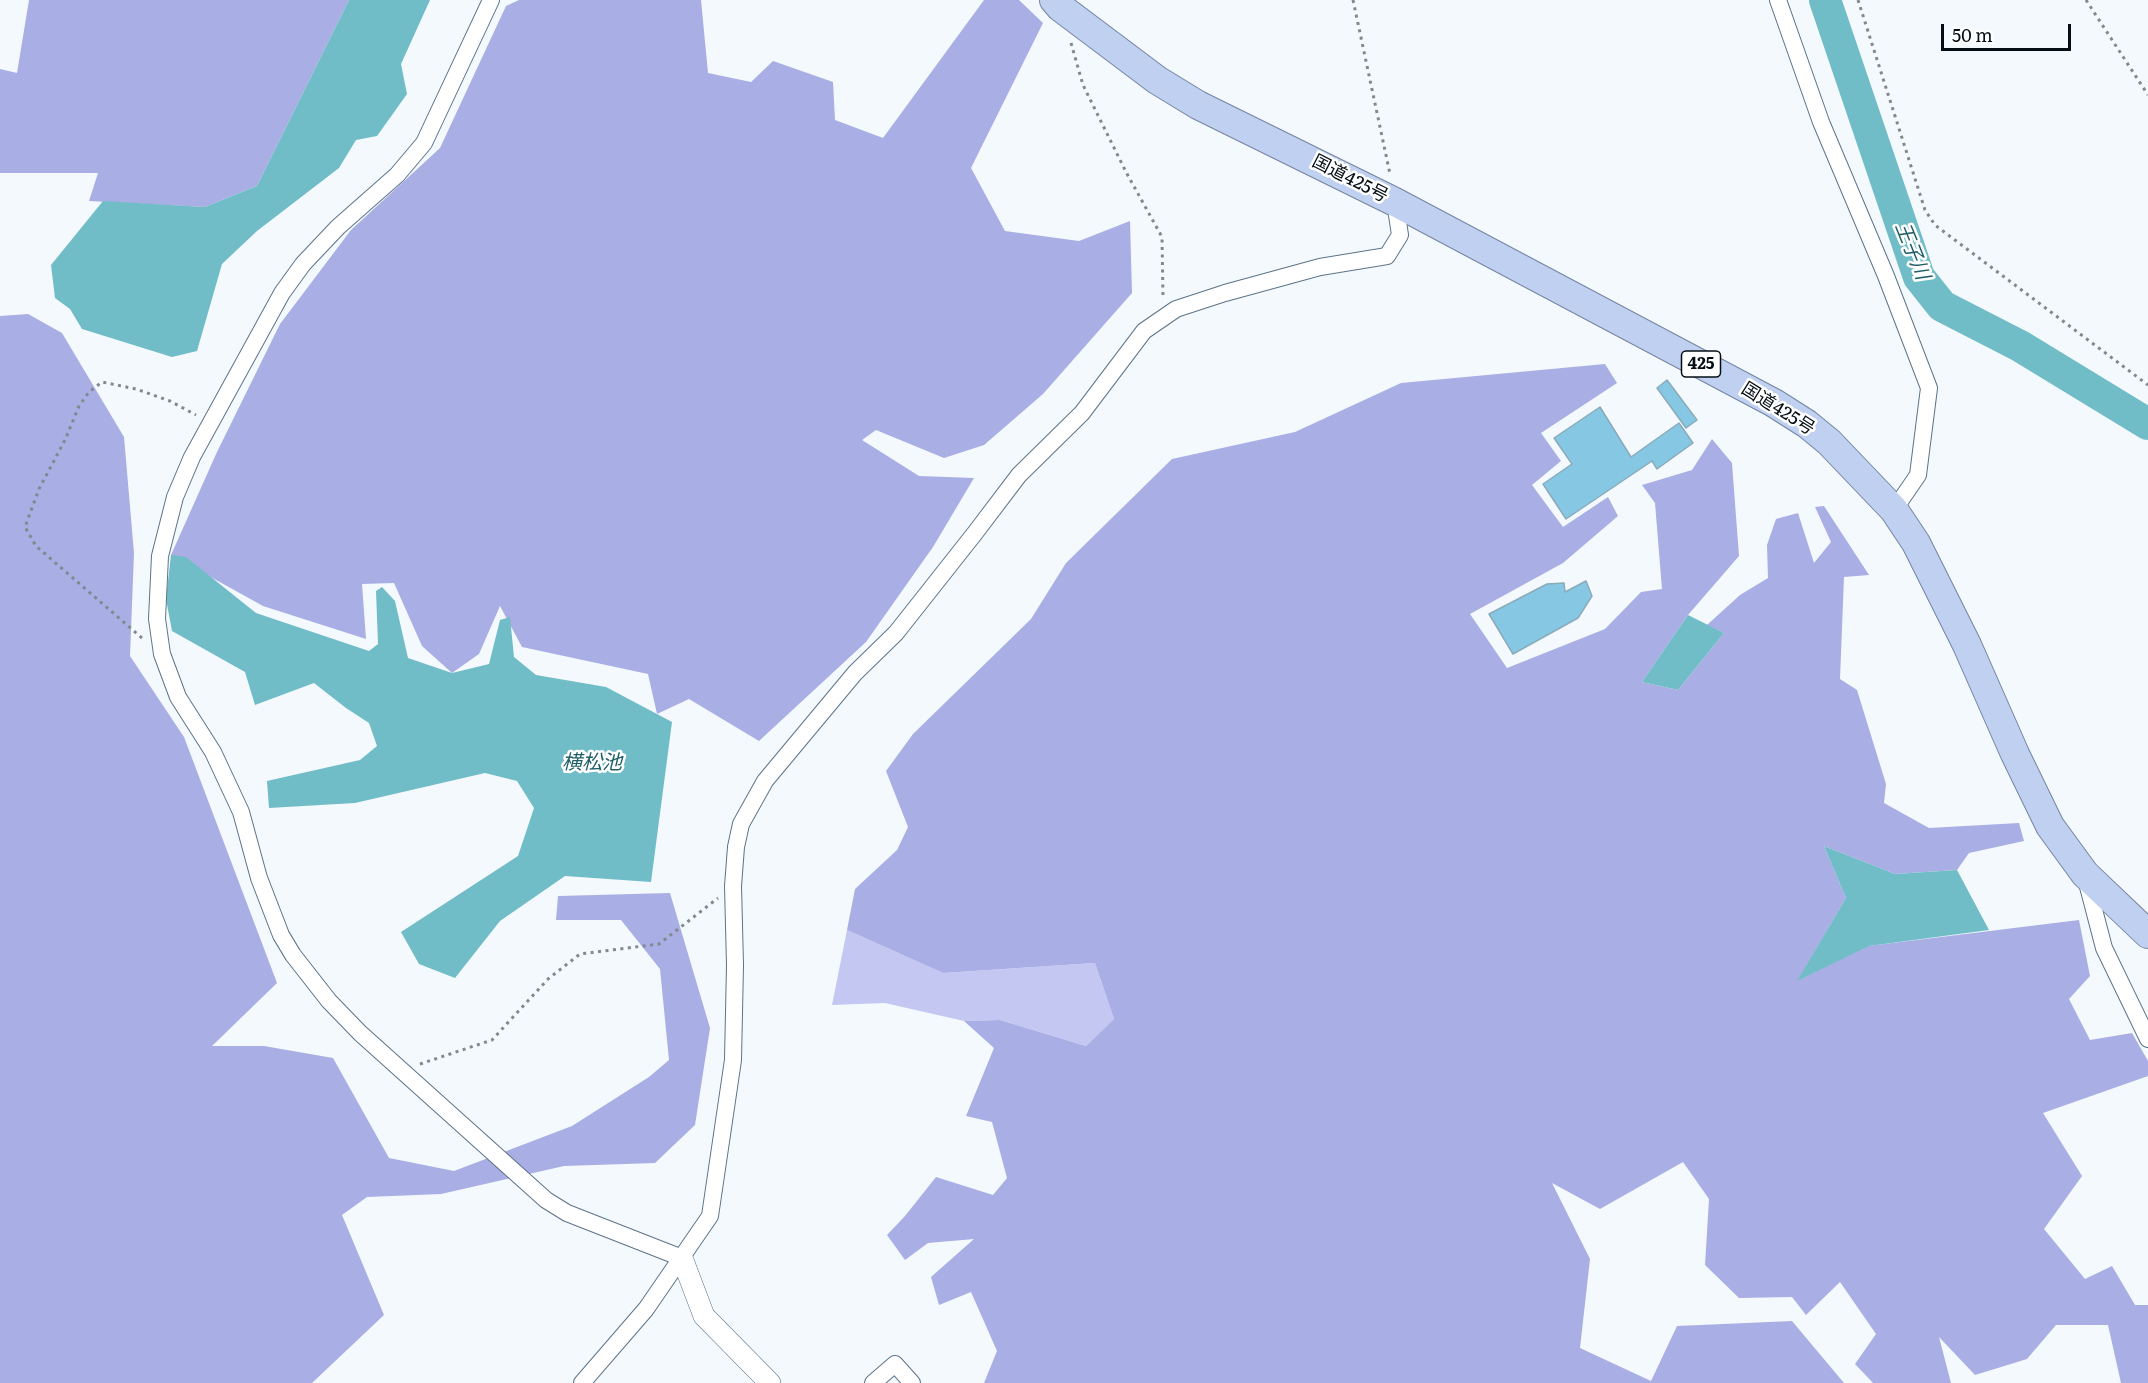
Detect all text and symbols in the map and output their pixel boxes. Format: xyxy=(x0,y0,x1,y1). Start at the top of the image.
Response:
scale bar xyxy=(1944,12,2074,50)
text: 50 m xyxy=(1952,21,1993,48)
street label: 国道425号 xyxy=(1308,151,1392,207)
water label: 王子川 xyxy=(1890,219,1934,283)
road number: 425 xyxy=(1682,351,1720,377)
street label: 国道425号 xyxy=(1737,378,1819,440)
water label: 横松池 xyxy=(562,751,622,775)

